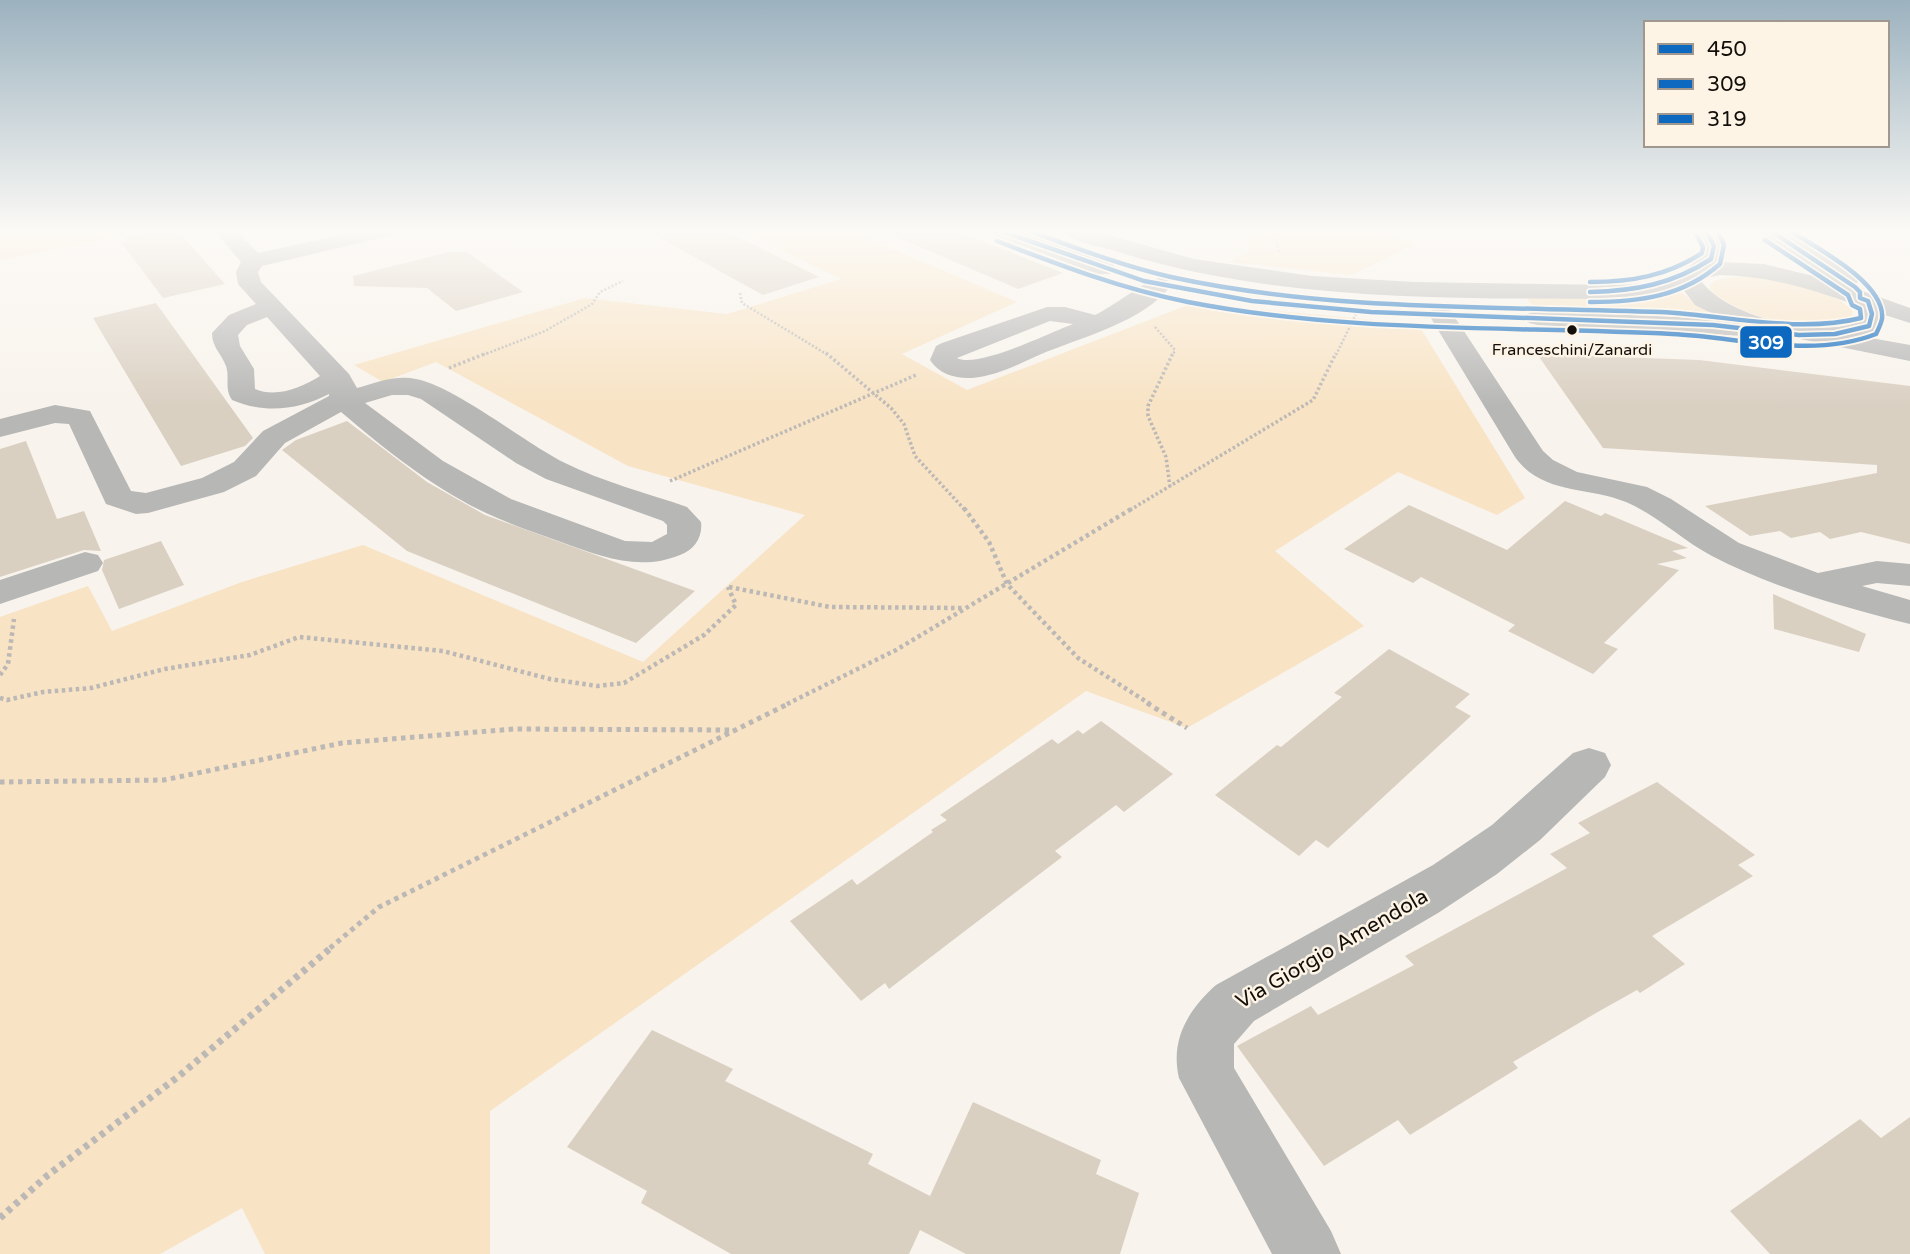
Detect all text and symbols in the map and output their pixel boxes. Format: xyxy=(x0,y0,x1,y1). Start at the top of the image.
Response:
legend xyxy=(1644,21,1889,147)
text: 450 xyxy=(1707,37,1747,62)
text: 309 xyxy=(1707,72,1747,97)
text: 319 xyxy=(1707,107,1747,132)
marker: Franceschini/Zanardi xyxy=(1565,323,1579,337)
line badge: 309 xyxy=(1739,325,1793,359)
text: 309 xyxy=(1748,332,1784,354)
place label: Franceschini/Zanardi xyxy=(1492,340,1652,360)
street label: Via Giorgio Amendola xyxy=(1231,884,1433,1014)

